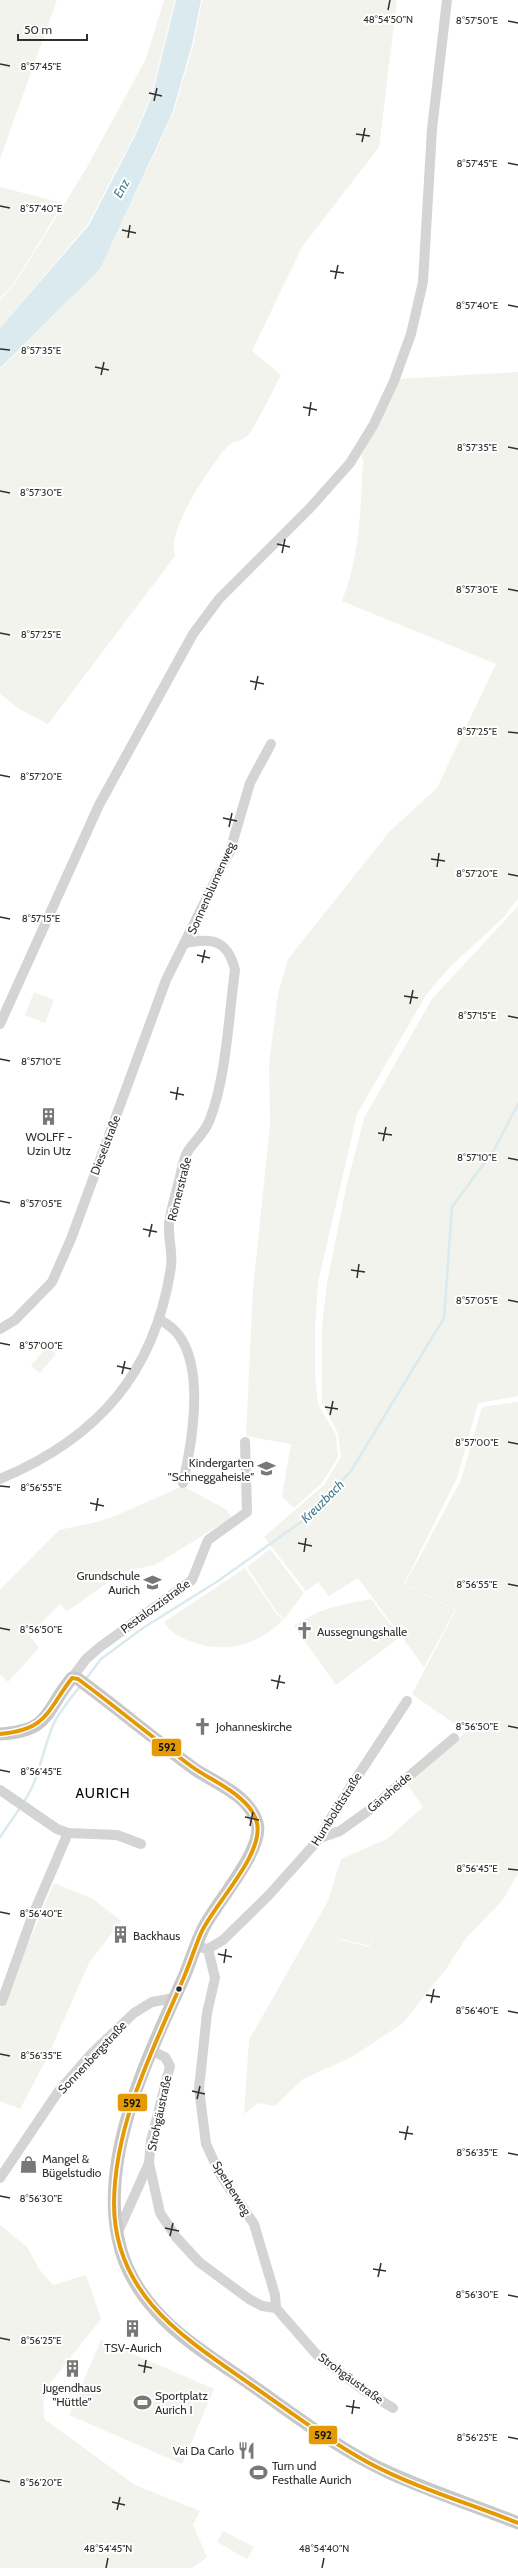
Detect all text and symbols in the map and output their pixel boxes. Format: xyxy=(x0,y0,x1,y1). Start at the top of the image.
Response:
text: 48°54'50"N xyxy=(363,13,413,26)
text: 8°57'50"E xyxy=(456,14,499,27)
scale bar xyxy=(18,16,87,42)
text: 50 m xyxy=(24,22,52,37)
text: 8°57'45"E xyxy=(21,60,62,73)
text: 8°57'45"E xyxy=(457,157,498,170)
water label: Enz xyxy=(109,175,133,200)
text: 8°57'40"E xyxy=(20,202,63,215)
text: 8°57'40"E xyxy=(456,299,499,312)
text: 8°57'35"E xyxy=(21,344,62,357)
text: 8°57'35"E xyxy=(457,441,498,454)
text: 8°57'30"E xyxy=(20,486,63,499)
text: 8°57'30"E xyxy=(456,583,499,596)
text: 8°57'25"E xyxy=(21,628,62,641)
text: 8°57'25"E xyxy=(457,725,498,738)
text: 8°57'20"E xyxy=(20,770,63,783)
street label: Sonnenblumenweg xyxy=(184,838,239,937)
text: 8°57'20"E xyxy=(456,867,499,880)
text: 8°57'15"E xyxy=(22,912,61,925)
text: 8°57'15"E xyxy=(458,1009,497,1022)
text: 8°57'10"E xyxy=(21,1055,62,1068)
building icon: WOLFF - Uzin Utz xyxy=(39,1107,59,1127)
street label: Dieselstraße xyxy=(87,1113,123,1177)
place label: WOLFF - Uzin Utz xyxy=(26,1129,72,1158)
text: 8°57'10"E xyxy=(457,1151,498,1164)
street label: Römerstraße xyxy=(164,1155,194,1223)
text: 8°57'05"E xyxy=(20,1197,63,1210)
text: 8°57'05"E xyxy=(456,1294,499,1307)
text: 8°57'00"E xyxy=(19,1339,63,1352)
text: 8°57'00"E xyxy=(455,1436,499,1449)
place label: Kindergarten "Schneggaheisle" xyxy=(168,1455,254,1484)
school or university icon: Kindergarten "Schneggaheisle" xyxy=(257,1459,277,1479)
water label: Kreuzbach xyxy=(297,1476,347,1526)
text: 8°56'55"E xyxy=(20,1481,62,1494)
place label: Grundschule Aurich xyxy=(76,1568,140,1597)
school or university icon: Grundschule Aurich xyxy=(143,1572,163,1592)
street label: Pestalozzistraße xyxy=(117,1576,193,1636)
text: 8°56'55"E xyxy=(456,1578,498,1591)
church icon: Aussegnungshalle xyxy=(294,1621,314,1641)
text: 8°56'50"E xyxy=(20,1623,63,1636)
place label: Aussegnungshalle xyxy=(317,1624,407,1639)
church icon: Johanneskirche xyxy=(193,1716,213,1736)
place label: Johanneskirche xyxy=(215,1719,292,1734)
text: 8°56'50"E xyxy=(456,1720,499,1733)
line badge: 592 xyxy=(151,1738,182,1757)
text: 592 xyxy=(158,1740,176,1754)
text: 8°56'45"E xyxy=(20,1765,62,1778)
street label: Gänsheide xyxy=(364,1769,414,1815)
street label: Humboldtstraße xyxy=(308,1770,364,1848)
district label: AURICH xyxy=(75,1784,131,1802)
text: 8°56'45"E xyxy=(456,1862,498,1875)
text: 8°56'40"E xyxy=(19,1907,63,1920)
building icon: Backhaus xyxy=(110,1925,130,1945)
place label: Backhaus xyxy=(133,1928,180,1943)
unlabelled marker xyxy=(174,1984,184,1994)
text: 8°56'40"E xyxy=(455,2004,499,2017)
street label: Sonnenbergstraße xyxy=(55,2018,129,2096)
text: 8°56'35"E xyxy=(20,2049,62,2062)
street label: Strohgäustraße xyxy=(144,2074,174,2152)
line badge: 592 xyxy=(117,2093,148,2112)
text: 592 xyxy=(123,2096,141,2110)
text: 8°56'35"E xyxy=(456,2146,498,2159)
place label: Mangel & Bügelstudio xyxy=(42,2151,102,2180)
shop icon: Mangel & Bügelstudio xyxy=(19,2155,39,2175)
street label: Sperberweg xyxy=(209,2158,255,2219)
text: 8°56'30"E xyxy=(20,2192,63,2205)
text: 8°56'30"E xyxy=(456,2288,499,2301)
building icon: TSV-Aurich xyxy=(123,2318,143,2338)
text: 8°56'25"E xyxy=(20,2334,62,2347)
place label: TSV-Aurich xyxy=(104,2340,162,2355)
street label: Strohgäustraße xyxy=(315,2349,387,2407)
building icon: Jugendhaus "Hüttle" xyxy=(62,2358,82,2378)
place label: Jugendhaus "Hüttle" xyxy=(42,2380,101,2409)
place label: Sportplatz Aurich I xyxy=(155,2388,208,2417)
sports icon: Sportplatz Aurich I xyxy=(132,2392,152,2412)
line badge: 592 xyxy=(308,2425,338,2445)
text: 592 xyxy=(314,2428,332,2442)
text: 8°56'25"E xyxy=(456,2431,498,2444)
restaurant icon: Vai Da Carlo xyxy=(237,2440,257,2460)
place label: Vai Da Carlo xyxy=(173,2443,234,2458)
place label: Turn und Festhalle Aurich xyxy=(272,2458,351,2487)
sports icon: Turn und Festhalle Aurich xyxy=(249,2462,269,2482)
text: 8°56'20"E xyxy=(20,2476,63,2489)
text: 48°54'45"N xyxy=(84,2542,132,2555)
text: 48°54'40"N xyxy=(299,2542,349,2555)

